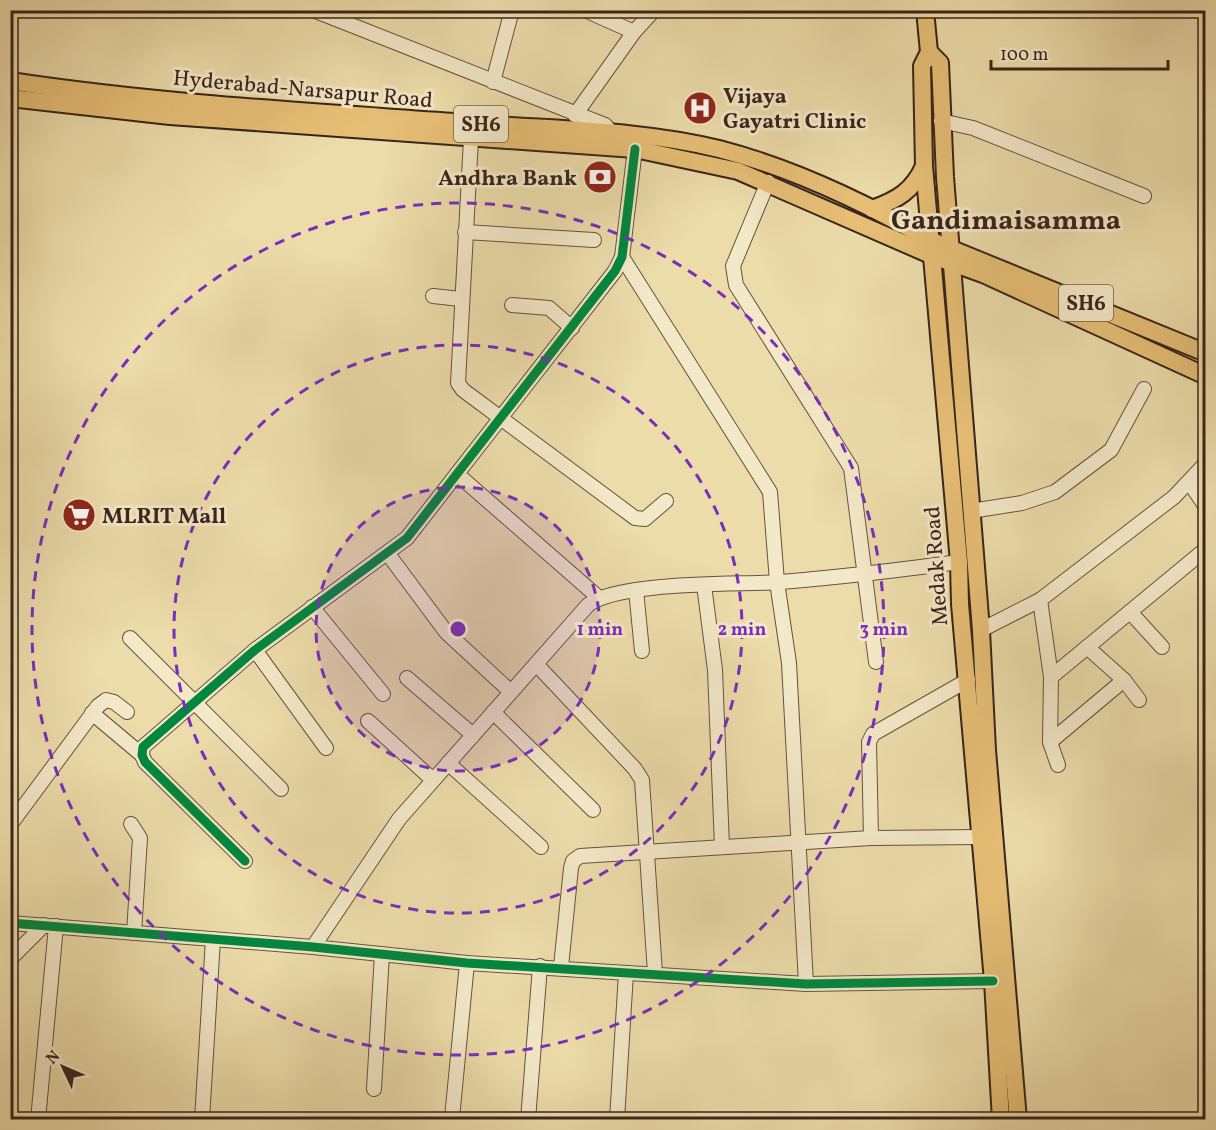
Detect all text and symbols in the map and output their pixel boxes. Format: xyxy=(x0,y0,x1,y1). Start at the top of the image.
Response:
scale bar xyxy=(991,33,1168,71)
text: 100 m xyxy=(1000,43,1049,68)
street label: Hyderabad-Narsapur Road xyxy=(172,64,434,117)
place label: Vijaya Gayatri Clinic xyxy=(723,82,866,138)
hospital icon: Vijaya Gayatri Clinic xyxy=(682,90,718,126)
road number: SH6 xyxy=(454,106,508,142)
bank icon: Andhra Bank xyxy=(582,159,618,195)
place label: Andhra Bank xyxy=(438,164,577,195)
district label: Gandimaisamma xyxy=(891,202,1121,241)
road number: SH6 xyxy=(1059,285,1113,321)
supermarket icon: MLRIT Mall xyxy=(61,497,97,533)
place label: MLRIT Mall xyxy=(102,502,226,533)
street label: Medak Road xyxy=(918,505,957,627)
text: 1 min xyxy=(577,618,623,643)
text: 2 min xyxy=(718,618,766,643)
text: 3 min xyxy=(860,618,908,643)
centre of rings xyxy=(448,619,468,639)
north arrow xyxy=(33,1037,93,1097)
text: N xyxy=(42,1046,66,1070)

